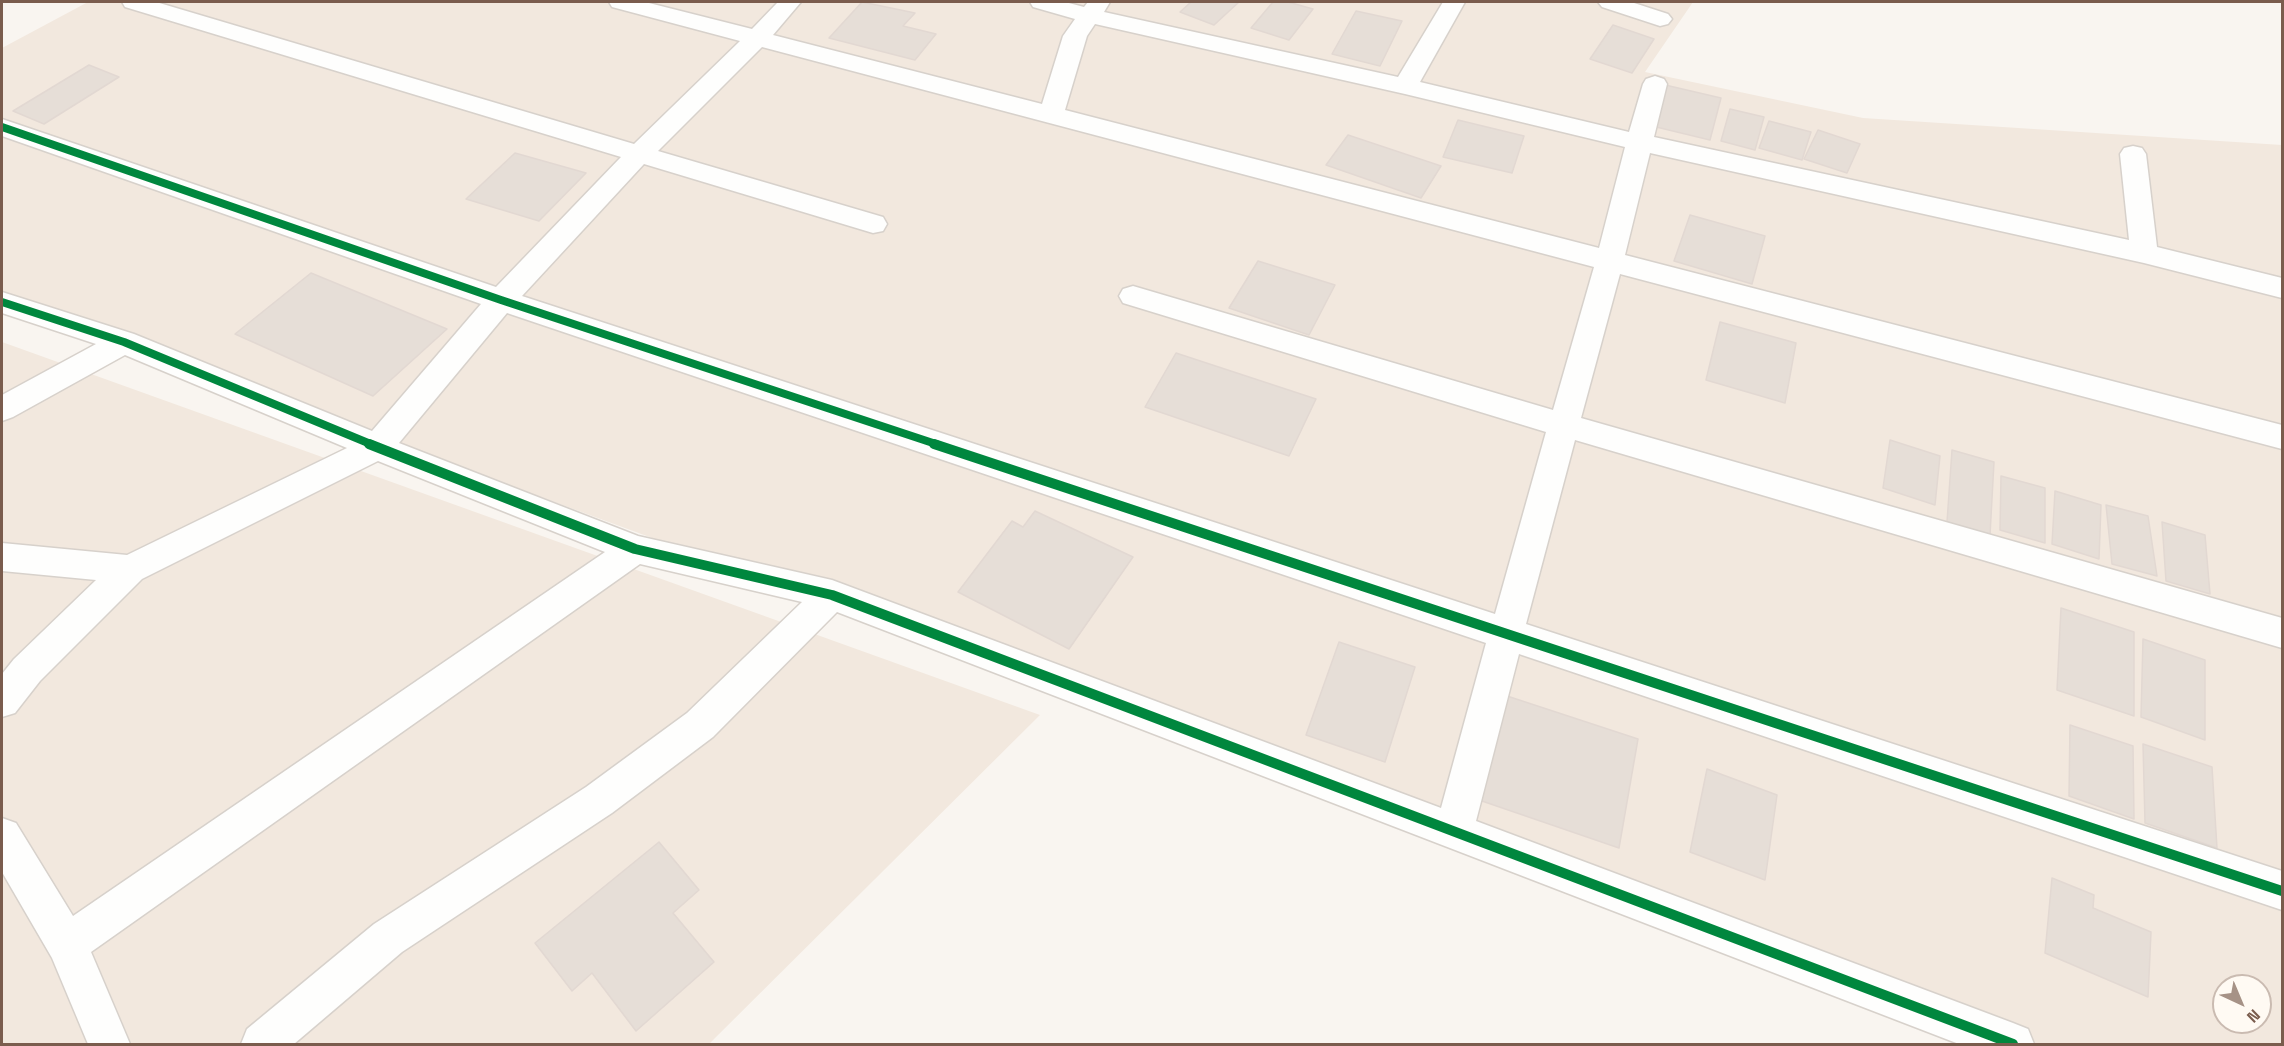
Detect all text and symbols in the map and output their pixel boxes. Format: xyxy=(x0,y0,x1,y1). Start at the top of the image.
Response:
north arrow xyxy=(2212,974,2272,1034)
text: N xyxy=(2242,1005,2265,1027)

